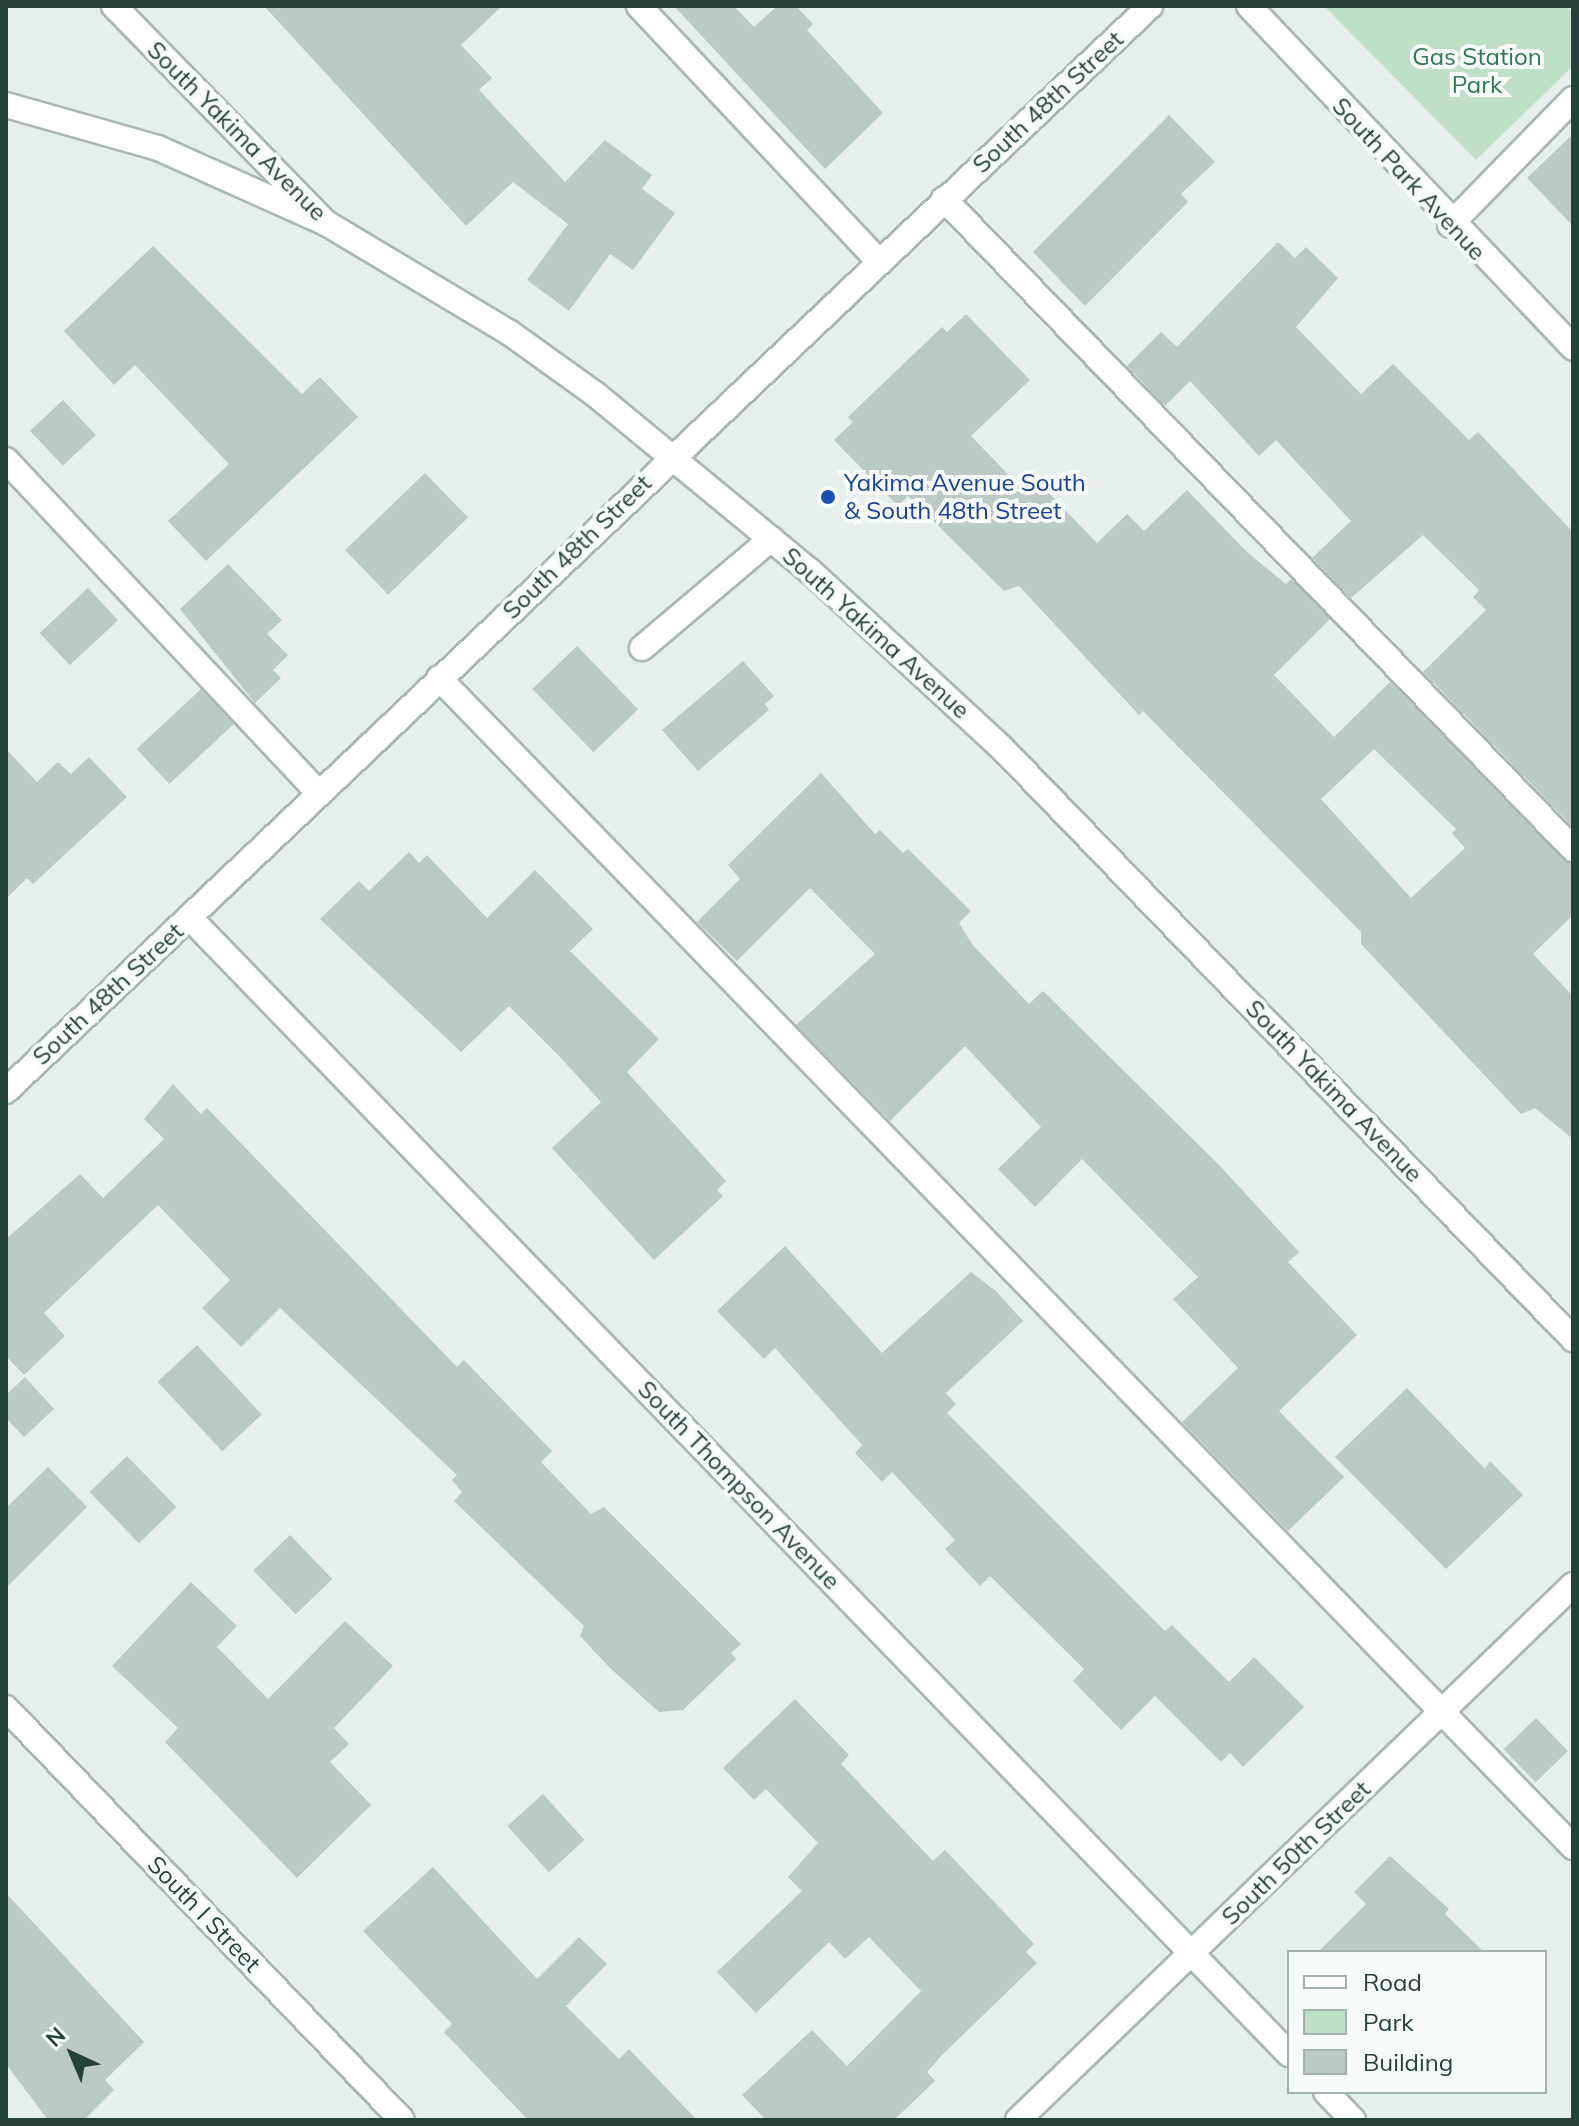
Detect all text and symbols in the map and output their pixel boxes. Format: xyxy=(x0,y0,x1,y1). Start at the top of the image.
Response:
street label: South 48th Street xyxy=(967,25,1129,179)
street label: South Yakima Avenue xyxy=(141,35,333,227)
park label: Gas Station Park xyxy=(1412,43,1542,99)
street label: South Park Avenue xyxy=(1326,92,1492,266)
street label: South 48th Street xyxy=(497,469,657,625)
place label: Yakima Avenue South & South 48th Street xyxy=(844,469,1086,525)
marker: Yakima Avenue South & South 48th Street xyxy=(819,488,837,506)
street label: South Yakima Avenue xyxy=(777,541,975,725)
street label: South 48th Street xyxy=(27,917,189,1071)
street label: South Yakima Avenue xyxy=(1240,994,1428,1188)
street label: South Thompson Avenue xyxy=(632,1375,846,1595)
street label: South 50th Street xyxy=(1216,1775,1376,1931)
street label: South I Street xyxy=(142,1850,266,1978)
legend xyxy=(1287,1950,1547,2094)
text: Road xyxy=(1363,1967,1422,1997)
text: Park xyxy=(1363,2007,1414,2037)
north arrow xyxy=(32,2014,112,2094)
text: N xyxy=(40,2021,71,2053)
text: Building xyxy=(1363,2047,1453,2077)

